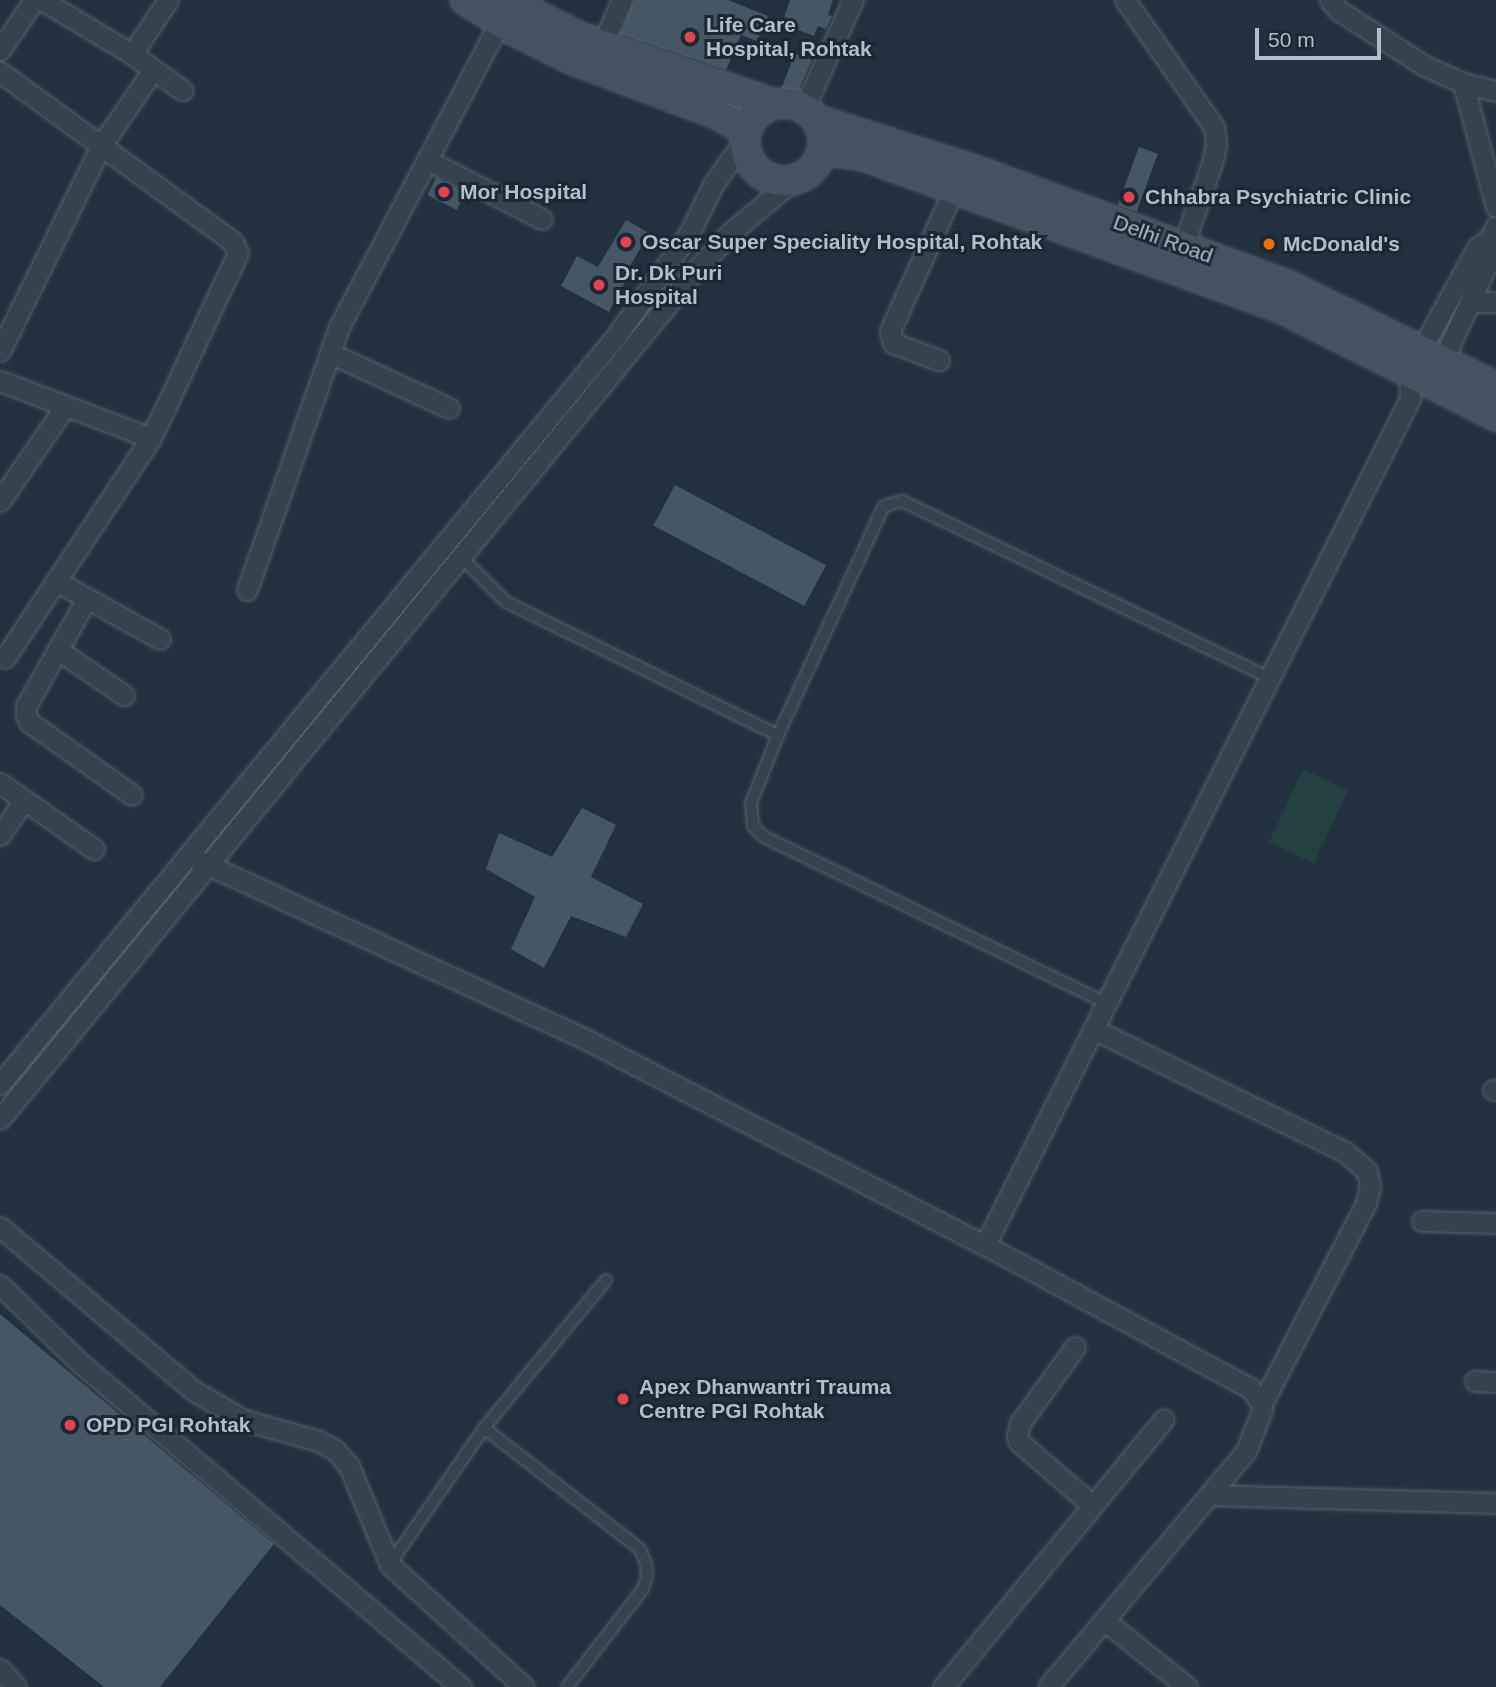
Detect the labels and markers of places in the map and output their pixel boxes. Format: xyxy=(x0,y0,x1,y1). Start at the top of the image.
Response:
place label: Life Care Hospital, Rohtak xyxy=(706,12,872,62)
marker: Life Care Hospital, Rohtak xyxy=(680,27,700,47)
place label: Mor Hospital xyxy=(460,179,587,205)
marker: Mor Hospital xyxy=(434,182,454,202)
place label: Chhabra Psychiatric Clinic xyxy=(1145,184,1411,210)
marker: Chhabra Psychiatric Clinic xyxy=(1119,187,1139,207)
place label: Oscar Super Speciality Hospital, Rohtak xyxy=(642,229,1042,255)
place label: McDonald's xyxy=(1283,231,1400,257)
marker: Oscar Super Speciality Hospital, Rohtak xyxy=(616,232,636,252)
marker: McDonald's xyxy=(1261,236,1277,252)
place label: Dr. Dk Puri Hospital xyxy=(615,260,722,310)
marker: Dr. Dk Puri Hospital xyxy=(589,275,609,295)
place label: Apex Dhanwantri Trauma Centre PGI Rohtak xyxy=(639,1374,891,1424)
marker: Apex Dhanwantri Trauma Centre PGI Rohtak xyxy=(613,1389,633,1409)
place label: OPD PGI Rohtak xyxy=(86,1412,251,1438)
marker: OPD PGI Rohtak xyxy=(60,1415,80,1435)

